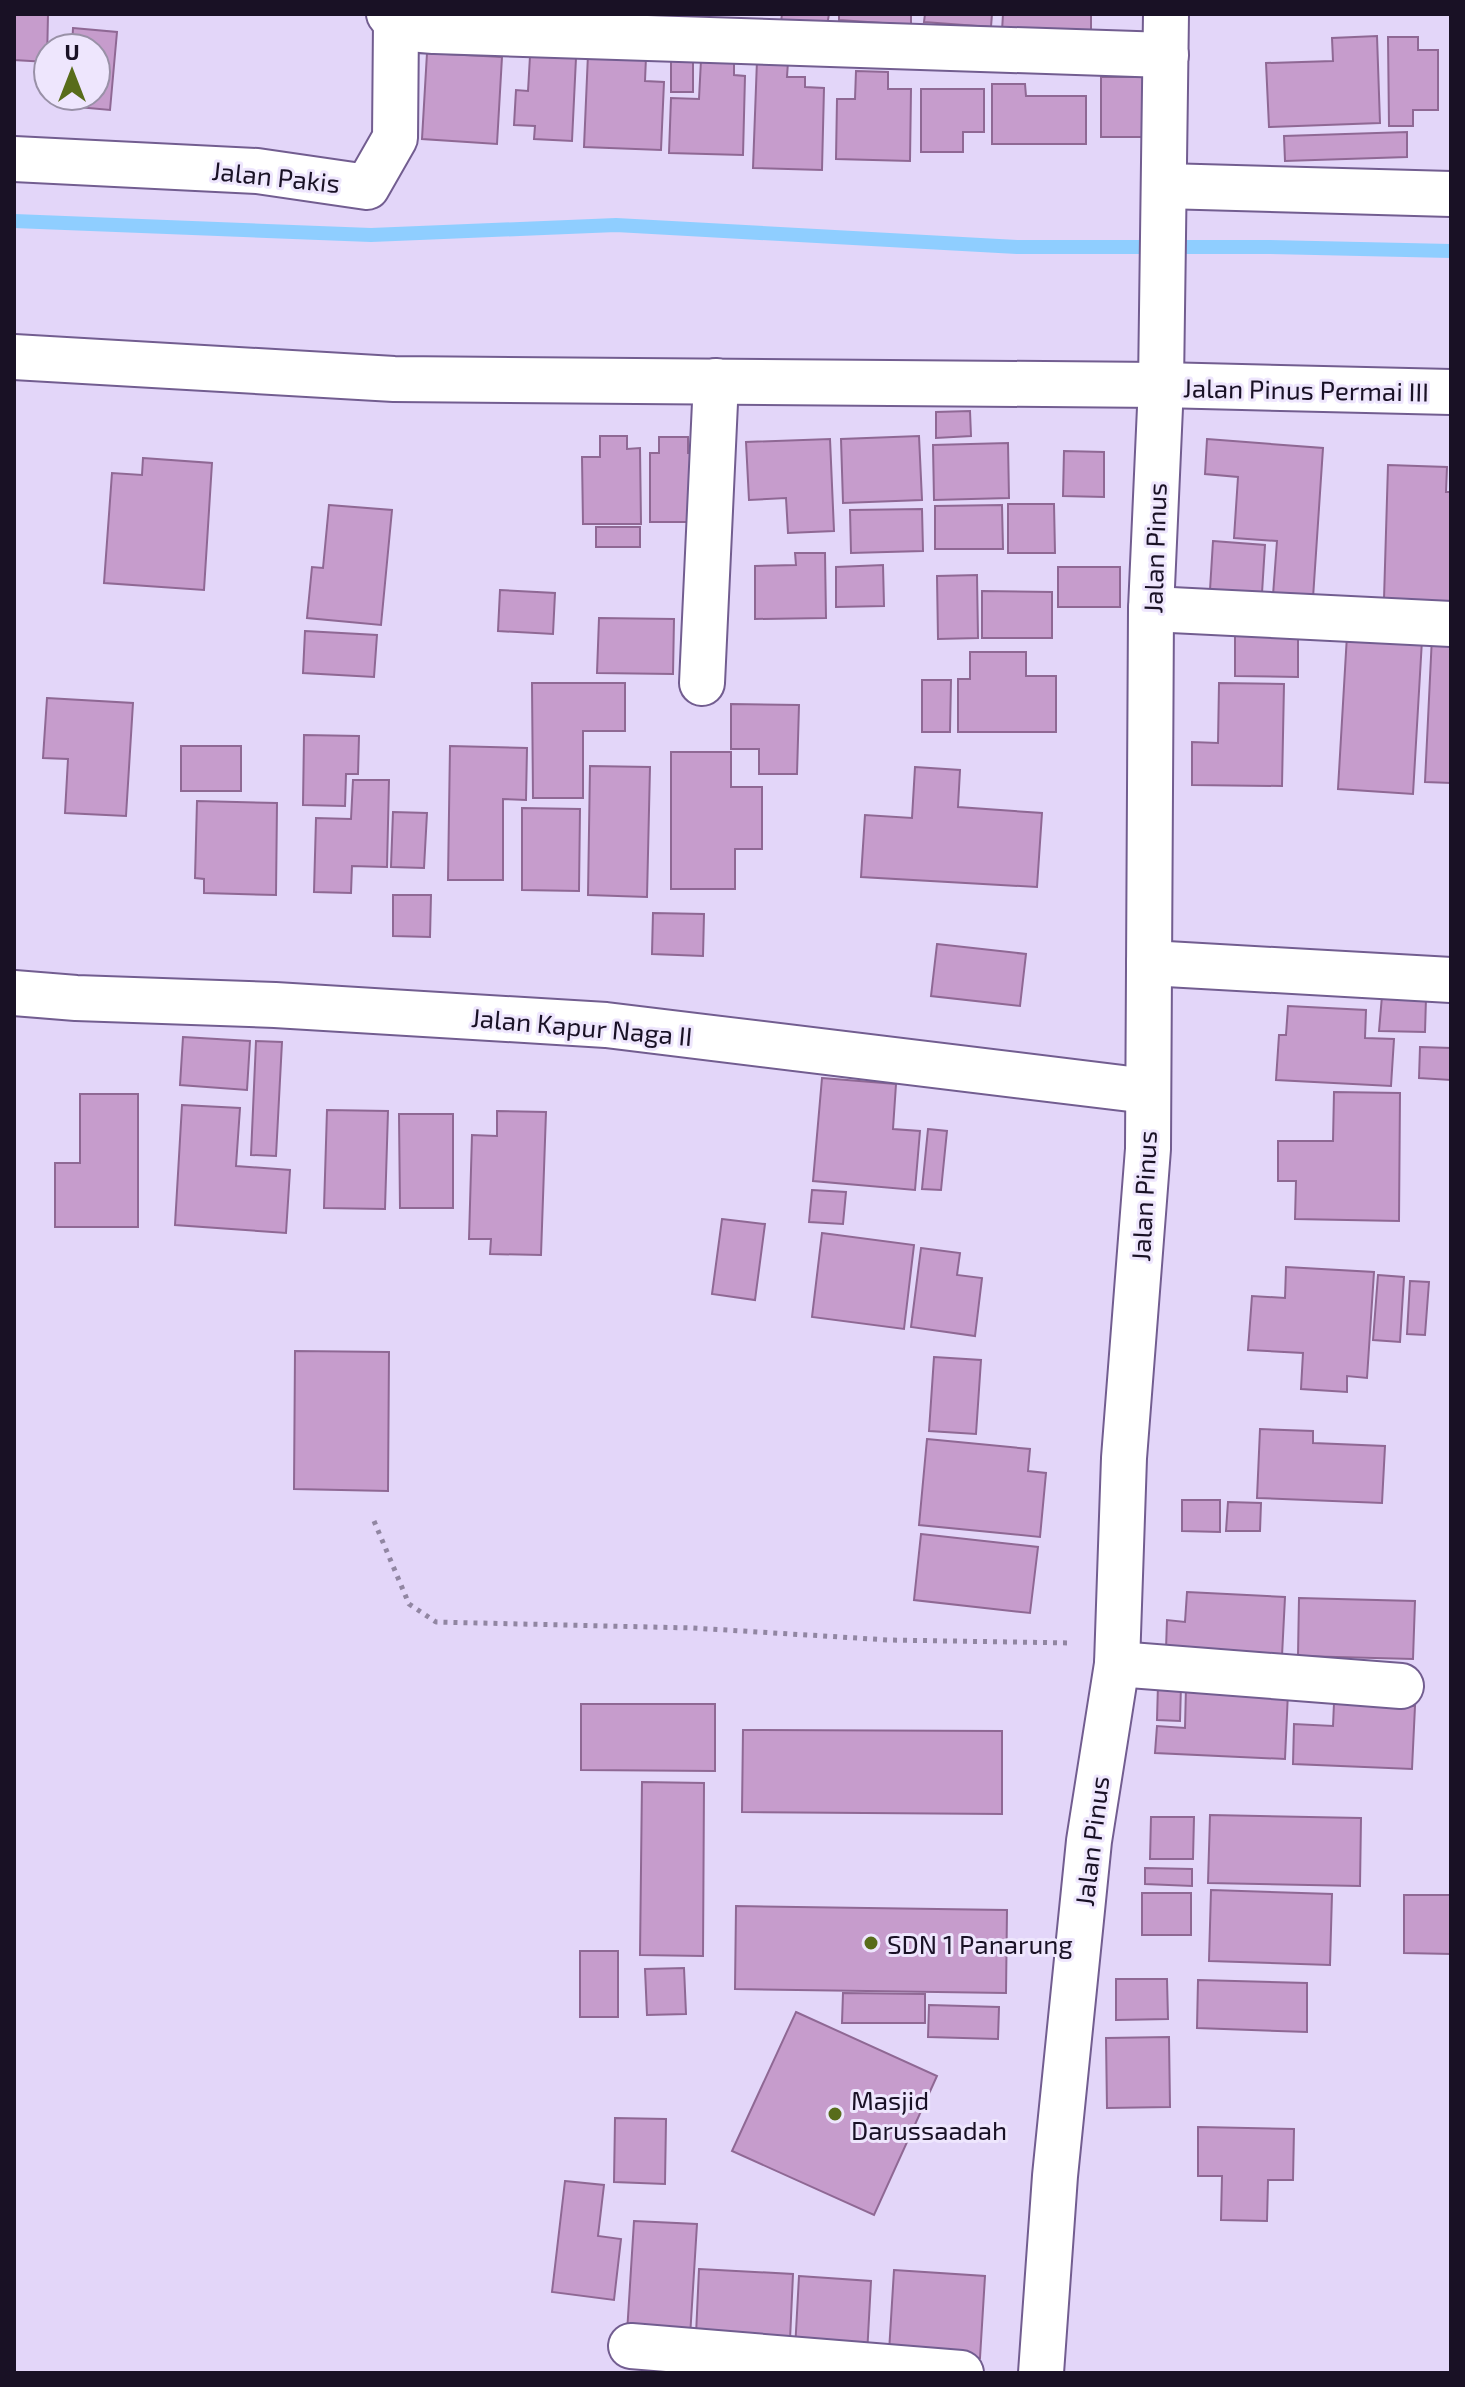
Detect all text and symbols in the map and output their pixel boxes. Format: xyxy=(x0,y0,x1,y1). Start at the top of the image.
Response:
north arrow xyxy=(32,32,112,112)
text: U xyxy=(64,38,80,64)
street label: Jalan Pakis xyxy=(211,154,341,198)
street label: Jalan Pinus Permai III xyxy=(1183,371,1429,407)
street label: Jalan Pinus xyxy=(1136,482,1172,614)
street label: Jalan Kapur Naga II xyxy=(470,1001,694,1051)
street label: Jalan Pinus xyxy=(1124,1130,1162,1262)
street label: Jalan Pinus xyxy=(1068,1774,1114,1908)
place label: SDN 1 Panarung xyxy=(887,1928,1073,1959)
marker: SDN 1 Panarung xyxy=(862,1934,880,1952)
place label: Masjid Darussaadah xyxy=(851,2084,1007,2145)
marker: Masjid Darussaadah xyxy=(826,2105,844,2123)

